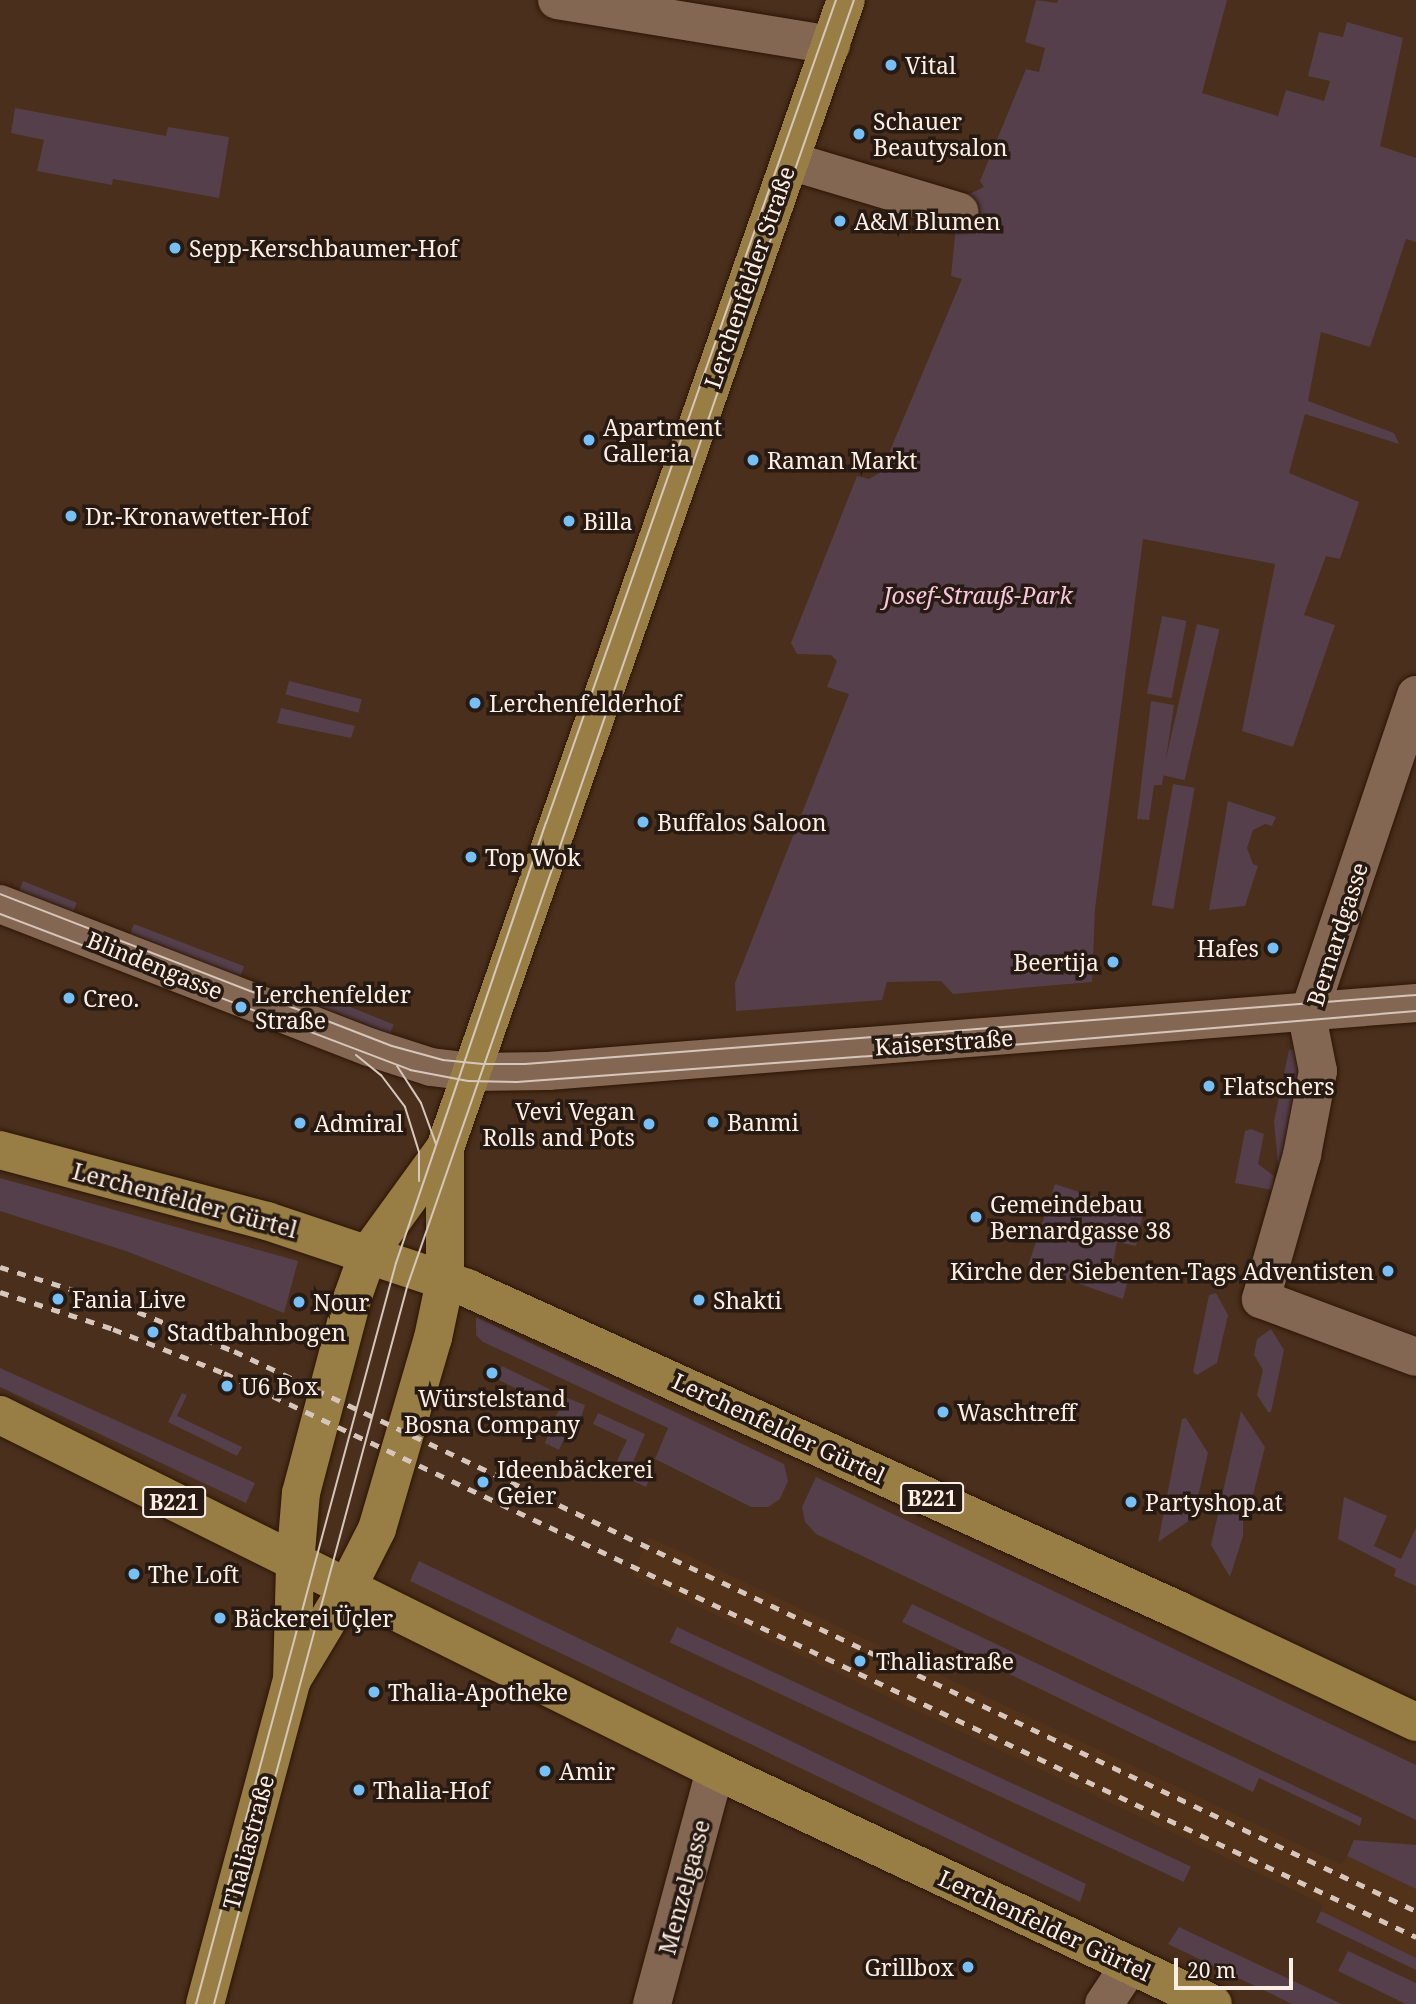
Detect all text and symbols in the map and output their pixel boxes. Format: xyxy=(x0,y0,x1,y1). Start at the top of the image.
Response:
place label: Vital xyxy=(905,51,956,79)
marker: Vital xyxy=(883,57,899,73)
place label: Schauer Beautysalon xyxy=(873,107,1008,161)
marker: Schauer Beautysalon xyxy=(851,126,867,142)
street label: Lerchenfelder Straße xyxy=(698,162,800,392)
place label: A&M Blumen xyxy=(854,207,1000,235)
marker: A&M Blumen xyxy=(832,213,848,229)
place label: Sepp-Kerschbaumer-Hof xyxy=(189,234,458,262)
marker: Sepp-Kerschbaumer-Hof xyxy=(167,240,183,256)
place label: Apartment Galleria xyxy=(603,413,722,467)
marker: Apartment Galleria xyxy=(581,432,597,448)
place label: Raman Markt xyxy=(767,446,917,474)
marker: Raman Markt xyxy=(745,452,761,468)
place label: Dr.-Kronawetter-Hof xyxy=(85,502,309,530)
place label: Billa xyxy=(583,507,633,535)
marker: Dr.-Kronawetter-Hof xyxy=(63,508,79,524)
marker: Billa xyxy=(561,513,577,529)
park label: Josef-Strauß-Park xyxy=(883,581,1073,609)
place label: Lerchenfelderhof xyxy=(489,689,681,717)
marker: Lerchenfelderhof xyxy=(467,695,483,711)
place label: Buffalos Saloon xyxy=(657,808,827,836)
marker: Buffalos Saloon xyxy=(635,814,651,830)
place label: Top Wok xyxy=(485,843,581,871)
marker: Top Wok xyxy=(463,849,479,865)
street label: Bernardgasse xyxy=(1301,859,1373,1009)
street label: Blindengasse xyxy=(83,925,227,1005)
place label: Hafes xyxy=(1197,934,1259,962)
marker: Hafes xyxy=(1265,940,1281,956)
place label: Beertija xyxy=(1013,948,1099,976)
marker: Beertija xyxy=(1105,954,1121,970)
place label: Lerchenfelder Straße xyxy=(255,980,411,1034)
place label: Creo. xyxy=(83,984,139,1012)
marker: Creo. xyxy=(61,990,77,1006)
marker: Lerchenfelder Straße xyxy=(233,999,249,1015)
street label: Kaiserstraße xyxy=(874,1023,1014,1061)
place label: Flatschers xyxy=(1223,1072,1335,1100)
marker: Flatschers xyxy=(1201,1078,1217,1094)
place label: Vevi Vegan Rolls and Pots xyxy=(483,1097,635,1151)
place label: Banmi xyxy=(727,1108,799,1136)
place label: Admiral xyxy=(314,1109,403,1137)
marker: Banmi xyxy=(705,1114,721,1130)
marker: Admiral xyxy=(292,1115,308,1131)
marker: Vevi Vegan Rolls and Pots xyxy=(641,1116,657,1132)
street label: Lerchenfelder Gürtel xyxy=(70,1157,300,1243)
place label: Gemeindebau Bernardgasse 38 xyxy=(990,1190,1171,1244)
marker: Gemeindebau Bernardgasse 38 xyxy=(968,1209,984,1225)
place label: Kirche der Siebenten-Tags Adventisten xyxy=(950,1257,1374,1285)
marker: Kirche der Siebenten-Tags Adventisten xyxy=(1380,1263,1396,1279)
place label: Fania Live xyxy=(72,1285,186,1313)
place label: Shakti xyxy=(713,1286,782,1314)
place label: Nour xyxy=(313,1288,369,1316)
marker: Fania Live xyxy=(50,1291,66,1307)
marker: Shakti xyxy=(691,1292,707,1308)
marker: Nour xyxy=(291,1294,307,1310)
place label: Stadtbahnbogen xyxy=(167,1318,346,1346)
marker: Stadtbahnbogen xyxy=(145,1324,161,1340)
marker: Würstelstand Bosna Company xyxy=(484,1365,500,1381)
street label: Lerchenfelder Gürtel xyxy=(668,1367,890,1489)
place label: U6 Box xyxy=(241,1372,318,1400)
marker: U6 Box xyxy=(219,1378,235,1394)
place label: Würstelstand Bosna Company xyxy=(404,1384,580,1438)
place label: Waschtreff xyxy=(957,1398,1076,1426)
marker: Waschtreff xyxy=(935,1404,951,1420)
place label: Ideenbäckerei Geier xyxy=(497,1455,653,1509)
marker: Ideenbäckerei Geier xyxy=(475,1474,491,1490)
road number: B221 xyxy=(899,1480,965,1516)
road number: B221 xyxy=(141,1484,207,1520)
place label: Partyshop.at xyxy=(1145,1488,1283,1516)
marker: Partyshop.at xyxy=(1123,1494,1139,1510)
place label: The Loft xyxy=(148,1560,239,1588)
marker: The Loft xyxy=(126,1566,142,1582)
place label: Bäckerei Üçler xyxy=(234,1604,393,1632)
marker: Bäckerei Üçler xyxy=(212,1610,228,1626)
place label: Thaliastraße xyxy=(876,1647,1014,1675)
marker: Thaliastraße xyxy=(850,1651,870,1671)
place label: Thalia-Apotheke xyxy=(388,1678,568,1706)
marker: Thalia-Apotheke xyxy=(366,1684,382,1700)
place label: Amir xyxy=(559,1757,615,1785)
marker: Amir xyxy=(537,1763,553,1779)
street label: Thaliastraße xyxy=(217,1772,279,1912)
place label: Thalia-Hof xyxy=(373,1776,489,1804)
marker: Thalia-Hof xyxy=(351,1782,367,1798)
street label: Menzelgasse xyxy=(653,1817,715,1957)
street label: Lerchenfelder Gürtel xyxy=(934,1864,1156,1986)
scale bar xyxy=(1178,1944,1297,1988)
place label: Grillbox xyxy=(864,1953,954,1981)
text: 20 m xyxy=(1187,1956,1236,1984)
marker: Grillbox xyxy=(960,1959,976,1975)

